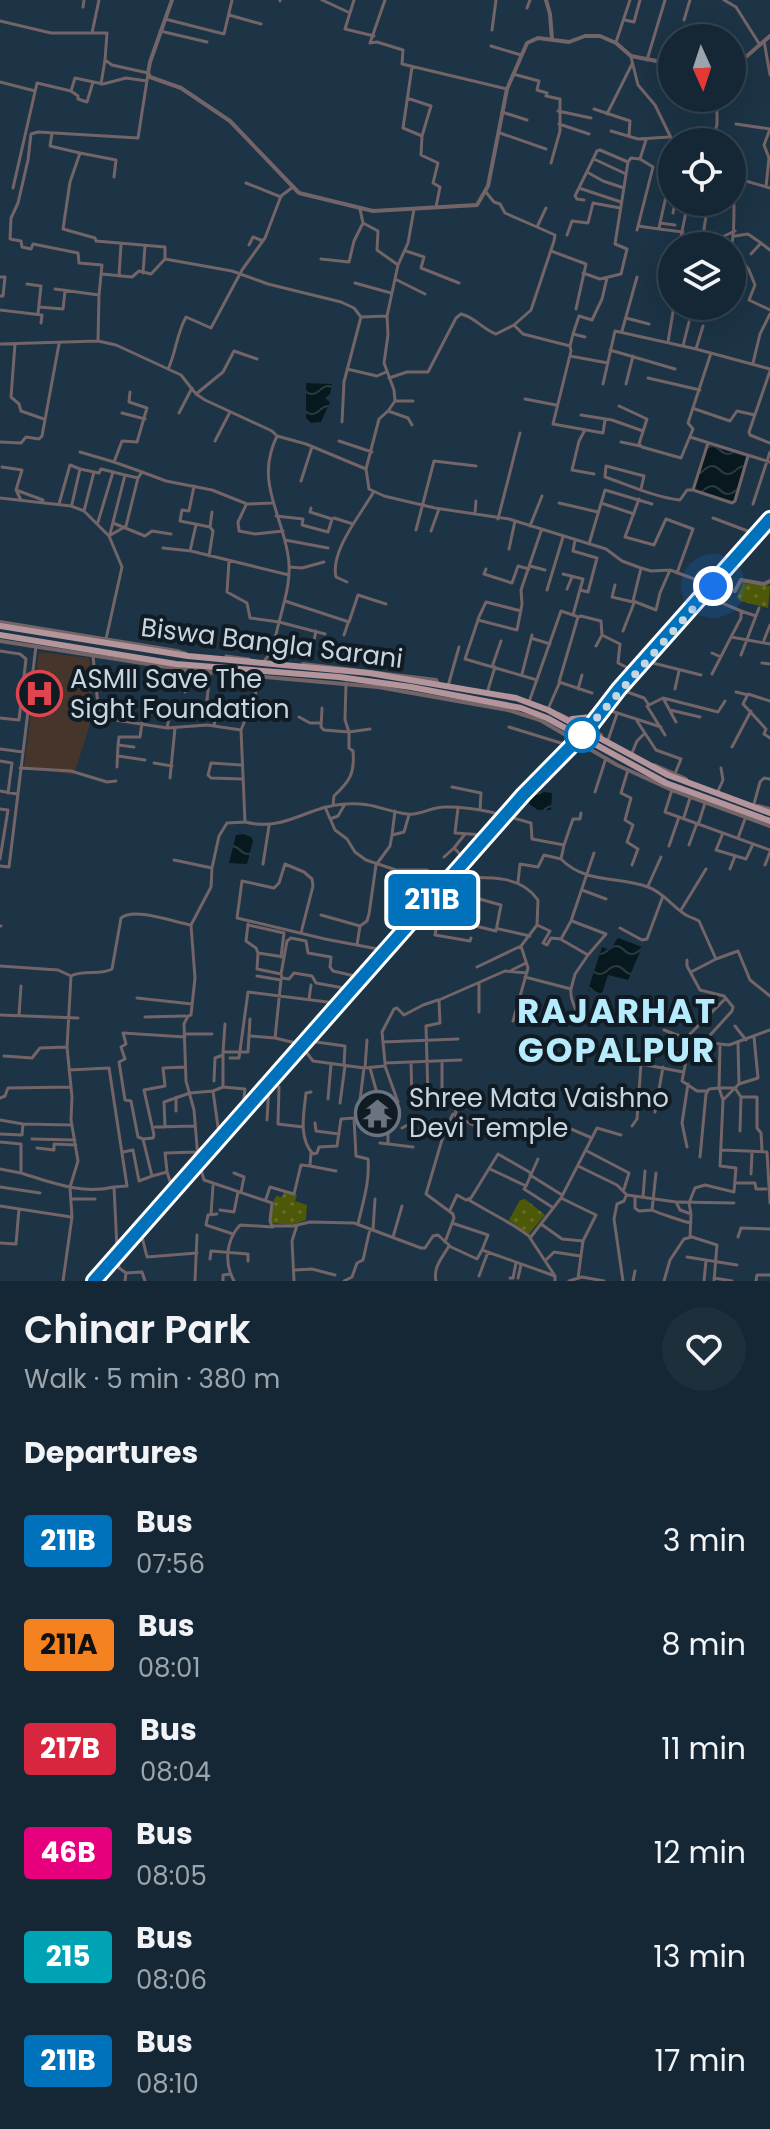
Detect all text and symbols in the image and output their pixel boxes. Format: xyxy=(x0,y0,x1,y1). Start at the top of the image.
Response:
north arrow xyxy=(658,24,746,112)
map controls xyxy=(658,24,746,320)
button: locate xyxy=(658,128,746,216)
button: layers xyxy=(658,232,746,320)
your location xyxy=(693,566,733,606)
street label: Biswa Bangla Sarani xyxy=(139,609,405,677)
place label: ASMII Save The Sight Foundation xyxy=(70,661,290,727)
hospital icon: ASMII Save The Sight Foundation xyxy=(15,670,63,718)
unlabelled marker xyxy=(565,718,599,752)
line badge: 211B xyxy=(376,874,488,926)
text: 211B xyxy=(404,880,460,919)
district label: RAJARHAT GOPALPUR xyxy=(517,987,717,1074)
place label: Shree Mata Vaishno Devi Temple xyxy=(409,1080,669,1146)
temple icon: Shree Mata Vaishno Devi Temple xyxy=(354,1089,402,1137)
text: Chinar Park xyxy=(24,1303,251,1356)
button: heart xyxy=(662,1307,746,1391)
text: Walk · 5 min · 380 m xyxy=(24,1361,280,1397)
text: Departures xyxy=(24,1431,198,1474)
text: Bus xyxy=(136,1500,193,1543)
text: 3 min xyxy=(663,1519,746,1562)
text: 211B xyxy=(40,1521,96,1560)
text: 07:56 xyxy=(136,1546,205,1582)
text: Bus xyxy=(138,1604,194,1647)
text: 8 min xyxy=(662,1623,746,1666)
text: 211A xyxy=(40,1625,98,1664)
text: 08:01 xyxy=(138,1650,201,1686)
text: Bus xyxy=(140,1708,197,1751)
text: 11 min xyxy=(661,1727,746,1770)
text: 217B xyxy=(40,1729,100,1768)
text: 08:04 xyxy=(140,1754,211,1790)
text: Bus xyxy=(136,1812,193,1855)
text: 12 min xyxy=(654,1831,746,1874)
text: 46B xyxy=(40,1833,96,1872)
text: 08:05 xyxy=(136,1858,207,1894)
text: Bus xyxy=(136,1916,193,1959)
text: 13 min xyxy=(653,1935,746,1978)
text: 215 xyxy=(46,1937,90,1976)
text: 08:06 xyxy=(136,1962,207,1998)
text: Bus xyxy=(136,2020,193,2063)
text: 17 min xyxy=(655,2039,746,2082)
text: 211B xyxy=(40,2041,96,2080)
text: 08:10 xyxy=(136,2066,199,2102)

